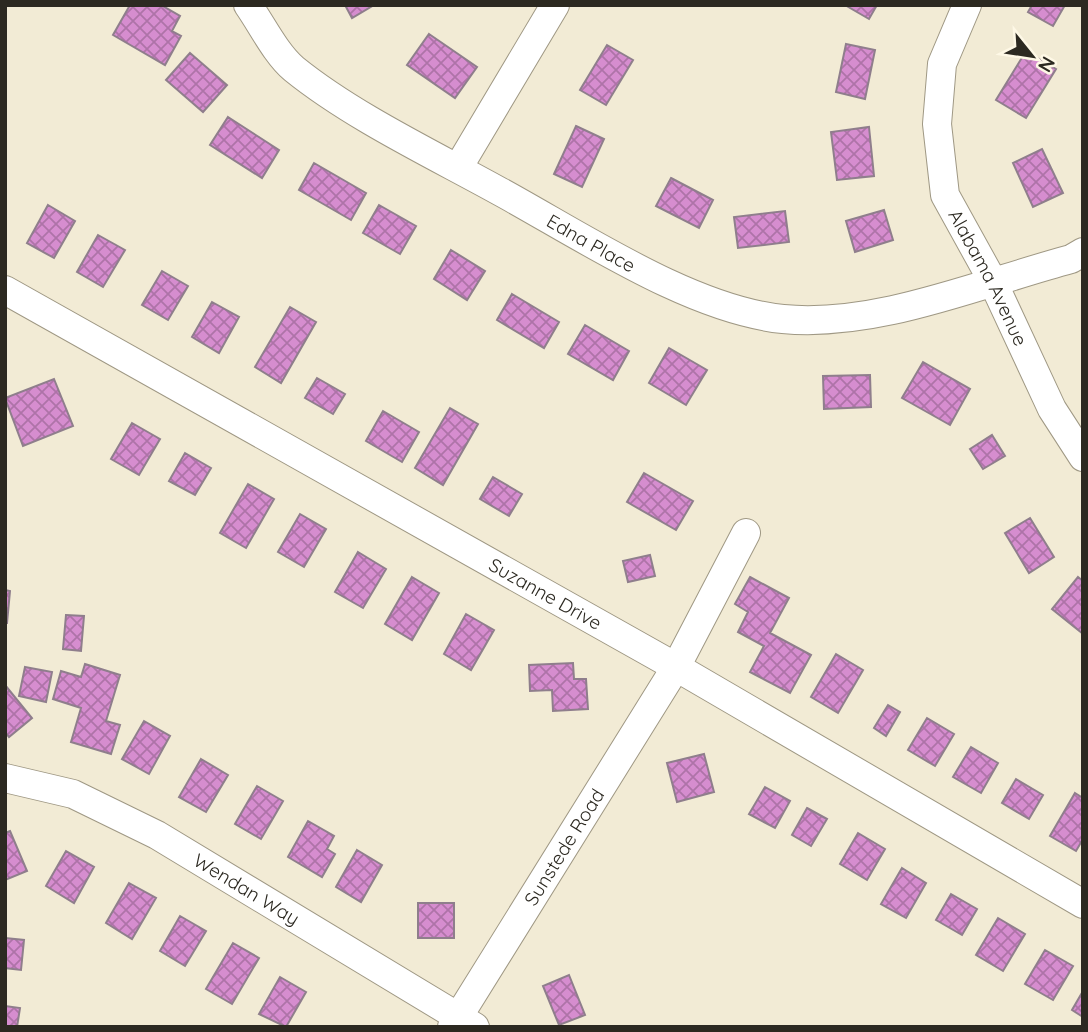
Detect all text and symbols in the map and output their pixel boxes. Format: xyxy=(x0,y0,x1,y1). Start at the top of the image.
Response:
north arrow xyxy=(997,21,1067,91)
text: N xyxy=(1033,52,1061,77)
street label: Alabama Avenue xyxy=(943,205,1033,350)
street label: Edna Place xyxy=(543,209,640,277)
street label: Suzanne Drive xyxy=(485,552,606,635)
street label: Sunstede Road xyxy=(519,784,609,910)
street label: Wendan Way xyxy=(189,848,304,930)

